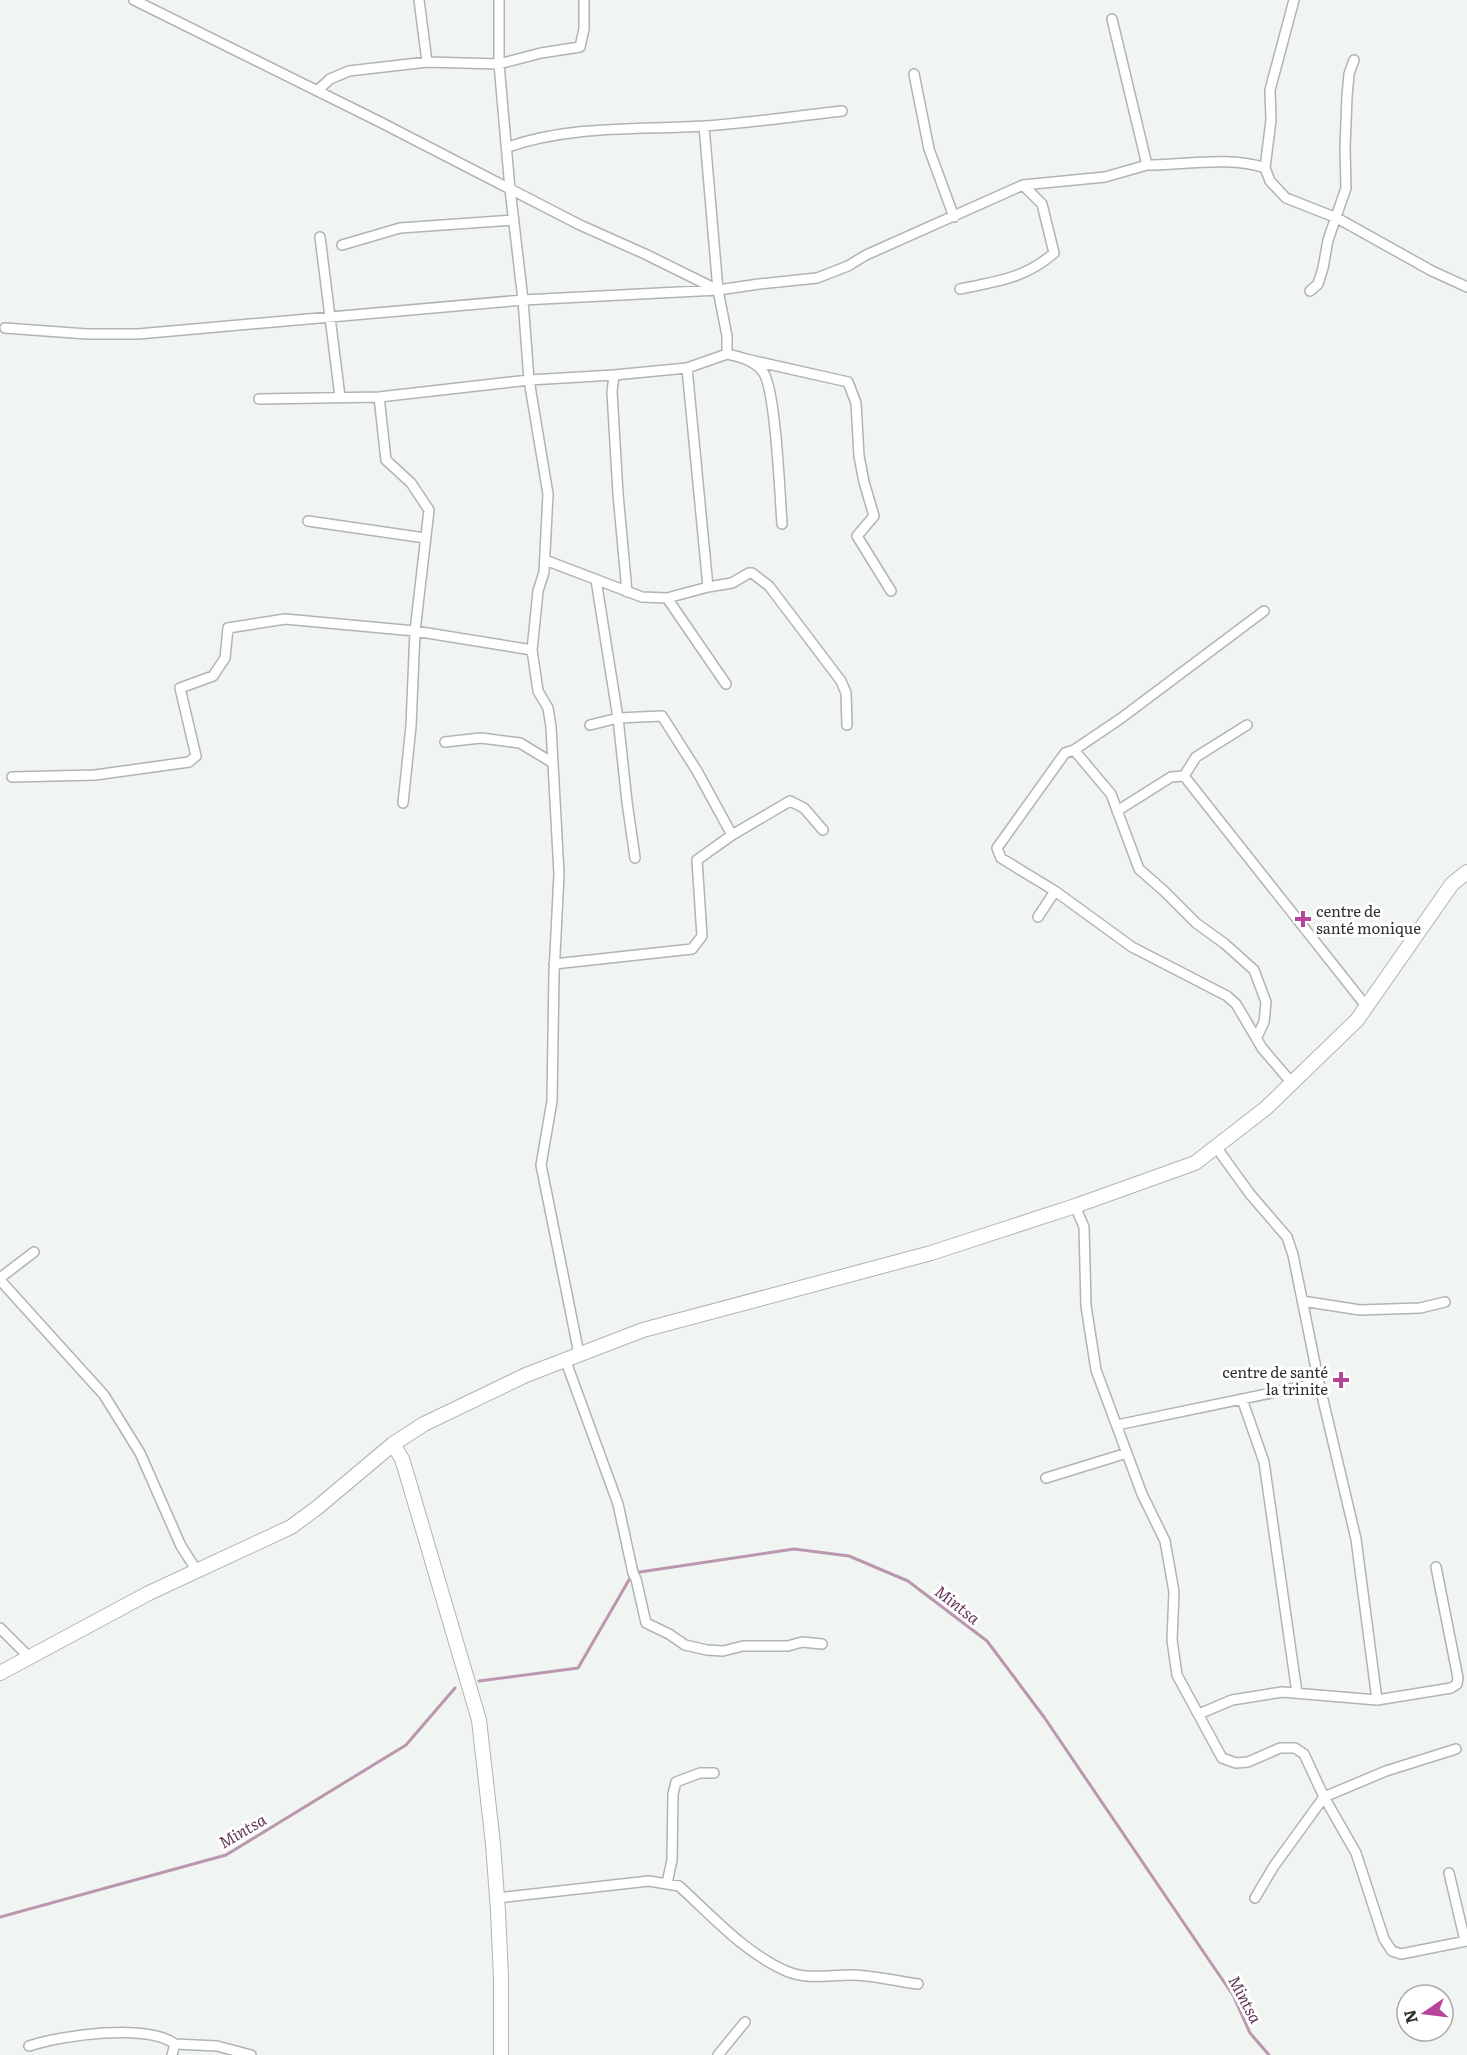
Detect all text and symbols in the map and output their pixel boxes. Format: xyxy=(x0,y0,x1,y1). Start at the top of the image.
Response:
place label: centre de santé monique xyxy=(1316,899,1421,939)
marker: centre de santé monique xyxy=(1294,910,1312,928)
place label: centre de santé la trinite xyxy=(1222,1360,1328,1400)
marker: centre de santé la trinite xyxy=(1332,1371,1350,1389)
water label: Mintsa xyxy=(930,1579,986,1630)
water label: Mintsa xyxy=(214,1806,271,1853)
water label: Mintsa xyxy=(1223,1971,1269,2028)
north arrow xyxy=(1395,1983,1455,2043)
text: N xyxy=(1396,2007,1423,2026)

